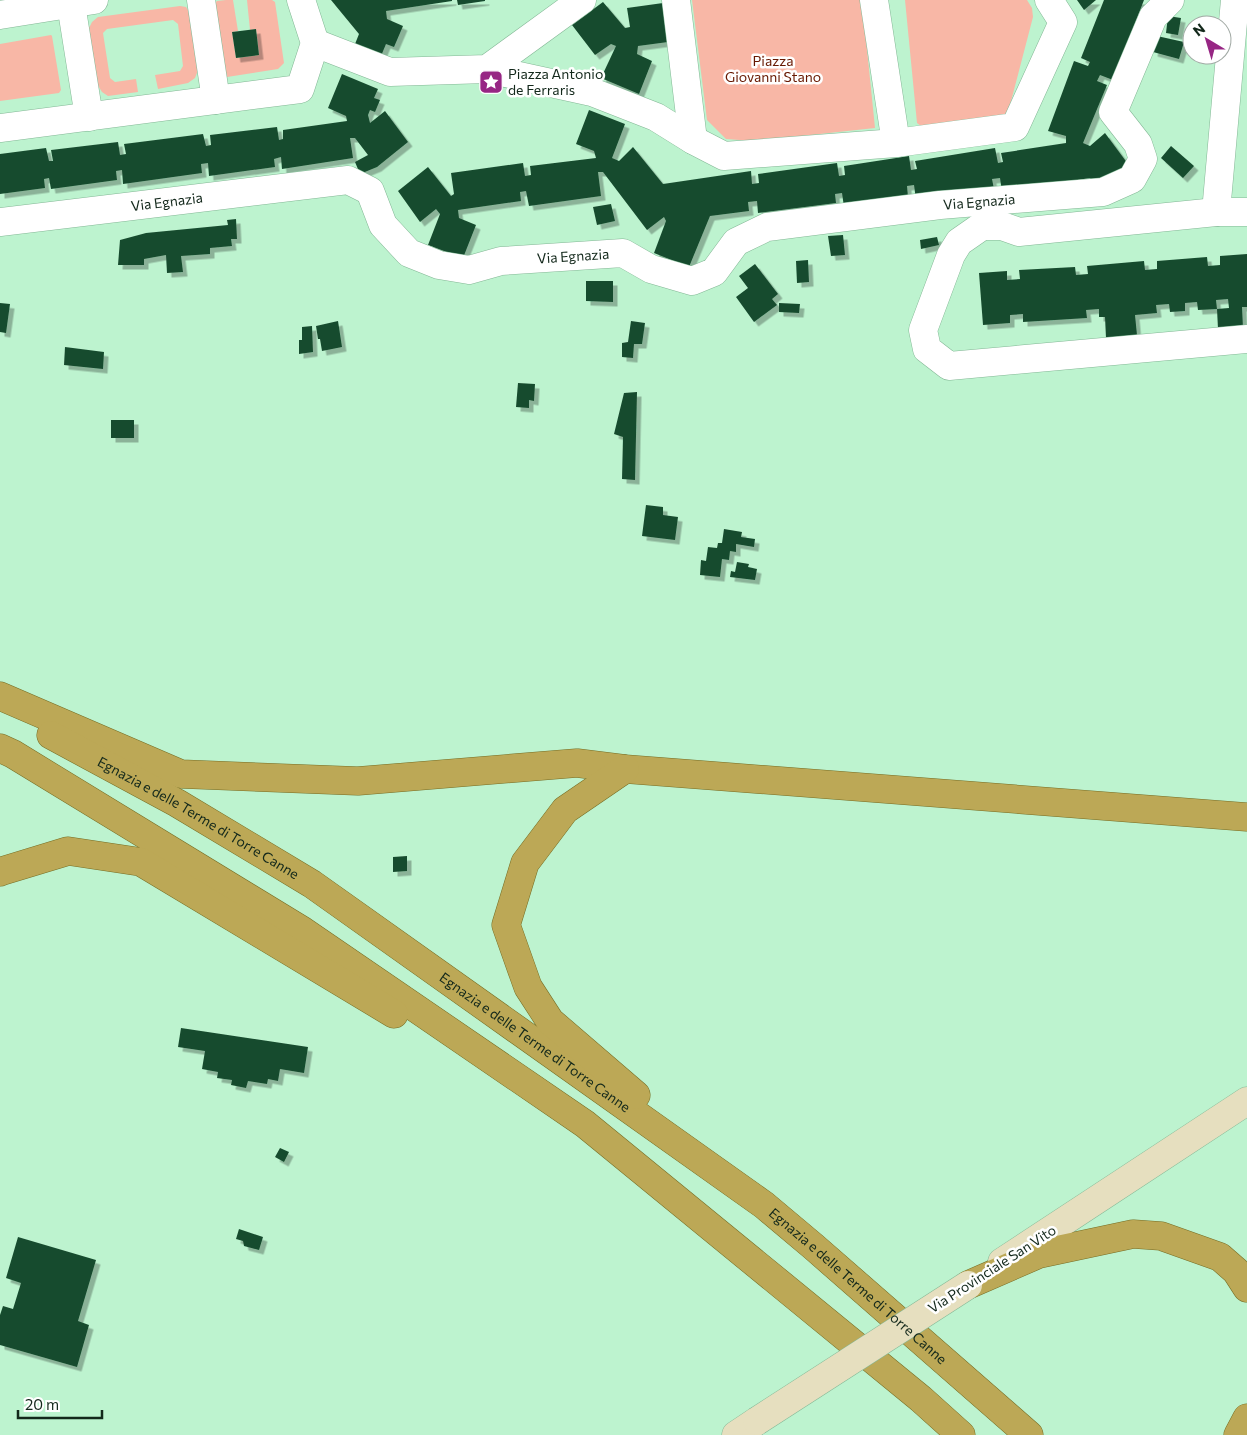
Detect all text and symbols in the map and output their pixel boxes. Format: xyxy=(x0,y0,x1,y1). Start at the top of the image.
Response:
north arrow xyxy=(1182,15,1232,65)
text: N xyxy=(1189,19,1208,39)
park label: Piazza Giovanni Stano xyxy=(725,52,821,85)
place label: Piazza Antonio de Ferraris xyxy=(508,65,603,98)
place icon: Piazza Antonio de Ferraris xyxy=(478,69,504,95)
street label: Via Egnazia xyxy=(130,189,204,214)
street label: Via Egnazia xyxy=(942,190,1016,213)
street label: Via Egnazia xyxy=(536,245,610,267)
street label: Egnazia e delle Terme di Torre Canne xyxy=(95,753,302,882)
street label: Egnazia e delle Terme di Torre Canne xyxy=(437,968,634,1115)
street label: Egnazia e delle Terme di Torre Canne xyxy=(766,1204,951,1367)
street label: Via Provinciale San Vito xyxy=(925,1221,1059,1316)
scale bar xyxy=(18,1388,101,1420)
text: 20 m xyxy=(25,1395,59,1413)

